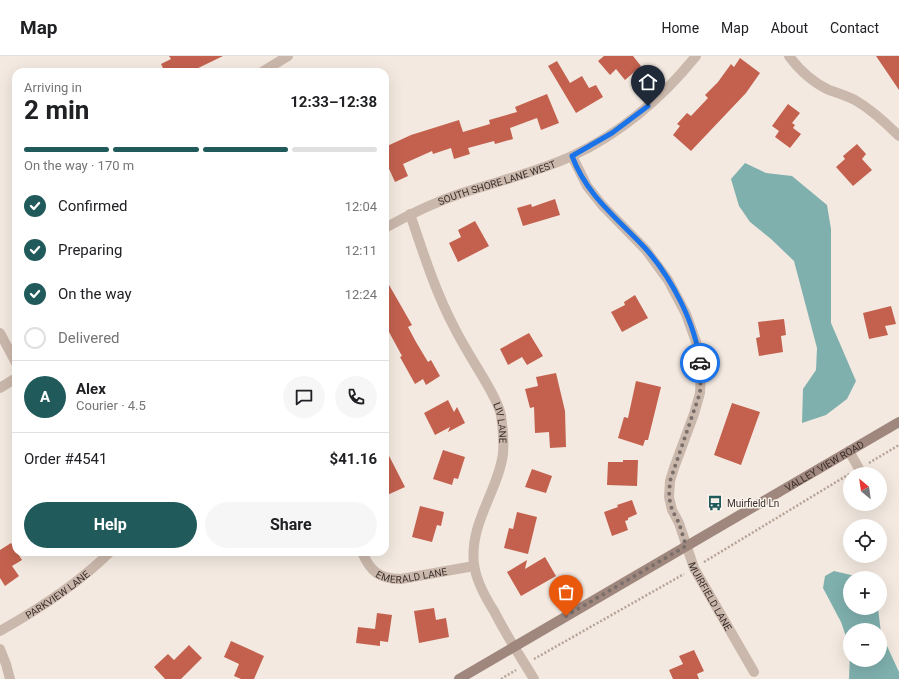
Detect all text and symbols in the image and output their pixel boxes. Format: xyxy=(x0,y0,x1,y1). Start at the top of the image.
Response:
text: Map xyxy=(20,16,58,39)
text: Home xyxy=(661,20,699,36)
text: Map xyxy=(721,20,749,36)
text: About xyxy=(771,20,808,36)
text: Contact xyxy=(830,20,879,36)
pin xyxy=(631,65,665,106)
icon: home xyxy=(637,71,659,93)
text: Arriving in xyxy=(24,80,82,95)
text: 12:33–12:38 xyxy=(290,93,377,111)
text: 2 min xyxy=(24,95,89,125)
text: On the way · 170 m xyxy=(24,158,134,173)
street label: SOUTH SHORE LANE WEST xyxy=(436,158,557,207)
icon: check xyxy=(24,195,46,217)
text: Confirmed xyxy=(58,197,128,215)
text: 12:04 xyxy=(345,199,377,214)
icon: check xyxy=(24,239,46,261)
text: Preparing xyxy=(58,241,122,259)
text: 12:11 xyxy=(345,243,377,258)
icon: check xyxy=(24,283,46,305)
text: On the way xyxy=(58,285,132,303)
text: 12:24 xyxy=(345,287,377,302)
text: Delivered xyxy=(58,329,120,347)
courier xyxy=(680,343,720,383)
icon: car xyxy=(689,352,711,374)
button: chat xyxy=(283,376,325,418)
button: phone xyxy=(335,376,377,418)
text: Alex xyxy=(76,380,106,398)
text: A xyxy=(40,388,50,406)
text: Courier · 4.5 xyxy=(76,398,146,413)
street label: LIV LANE xyxy=(492,400,509,444)
street label: VALLEY VIEW ROAD xyxy=(783,438,866,493)
text: Order #4541 xyxy=(24,450,107,468)
text: $41.16 xyxy=(330,450,377,468)
north arrow xyxy=(843,467,887,511)
map controls xyxy=(843,467,887,667)
bus stop icon: Muirfield Ln xyxy=(706,494,724,512)
place label: Muirfield Ln xyxy=(727,498,779,509)
button: Help xyxy=(24,502,197,548)
button: Share xyxy=(205,502,377,548)
button: locate xyxy=(843,519,887,563)
street label: MUIRFIELD LANE xyxy=(687,561,735,633)
street label: EMERALD LANE xyxy=(374,565,448,585)
street label: PARKVIEW LANE xyxy=(23,568,92,620)
button: + xyxy=(843,571,887,615)
pin xyxy=(549,575,583,616)
icon: bag xyxy=(555,581,577,603)
button: − xyxy=(843,623,887,667)

